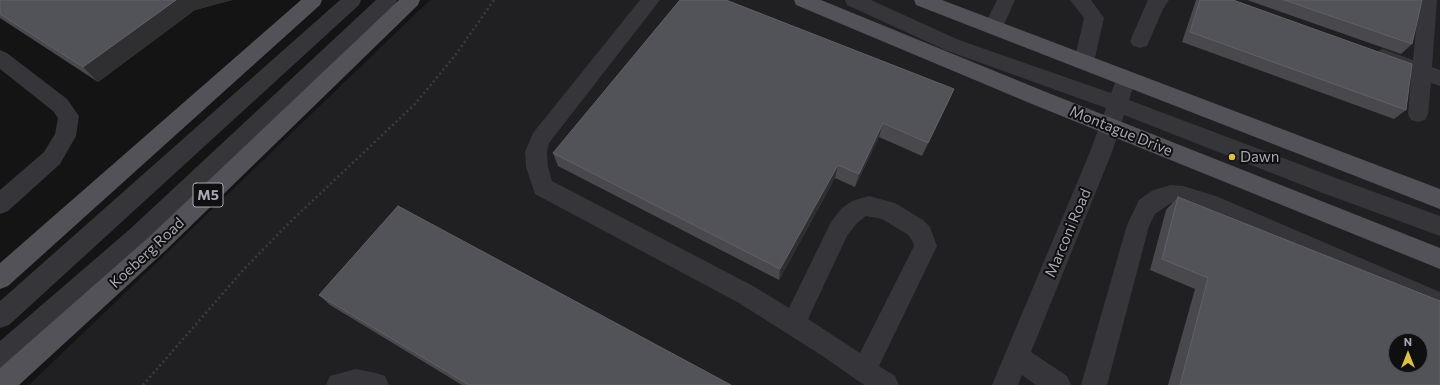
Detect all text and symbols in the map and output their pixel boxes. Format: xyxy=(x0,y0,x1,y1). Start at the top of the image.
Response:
street label: Montague Drive xyxy=(1067,102,1175,160)
place label: Dawn xyxy=(1240,148,1279,166)
marker: Dawn xyxy=(1227,152,1237,162)
road number: M5 xyxy=(193,183,223,207)
street label: Marconi Road xyxy=(1041,186,1095,280)
street label: Koeberg Road xyxy=(106,214,188,292)
north arrow xyxy=(1388,333,1428,373)
text: N xyxy=(1404,335,1412,348)

